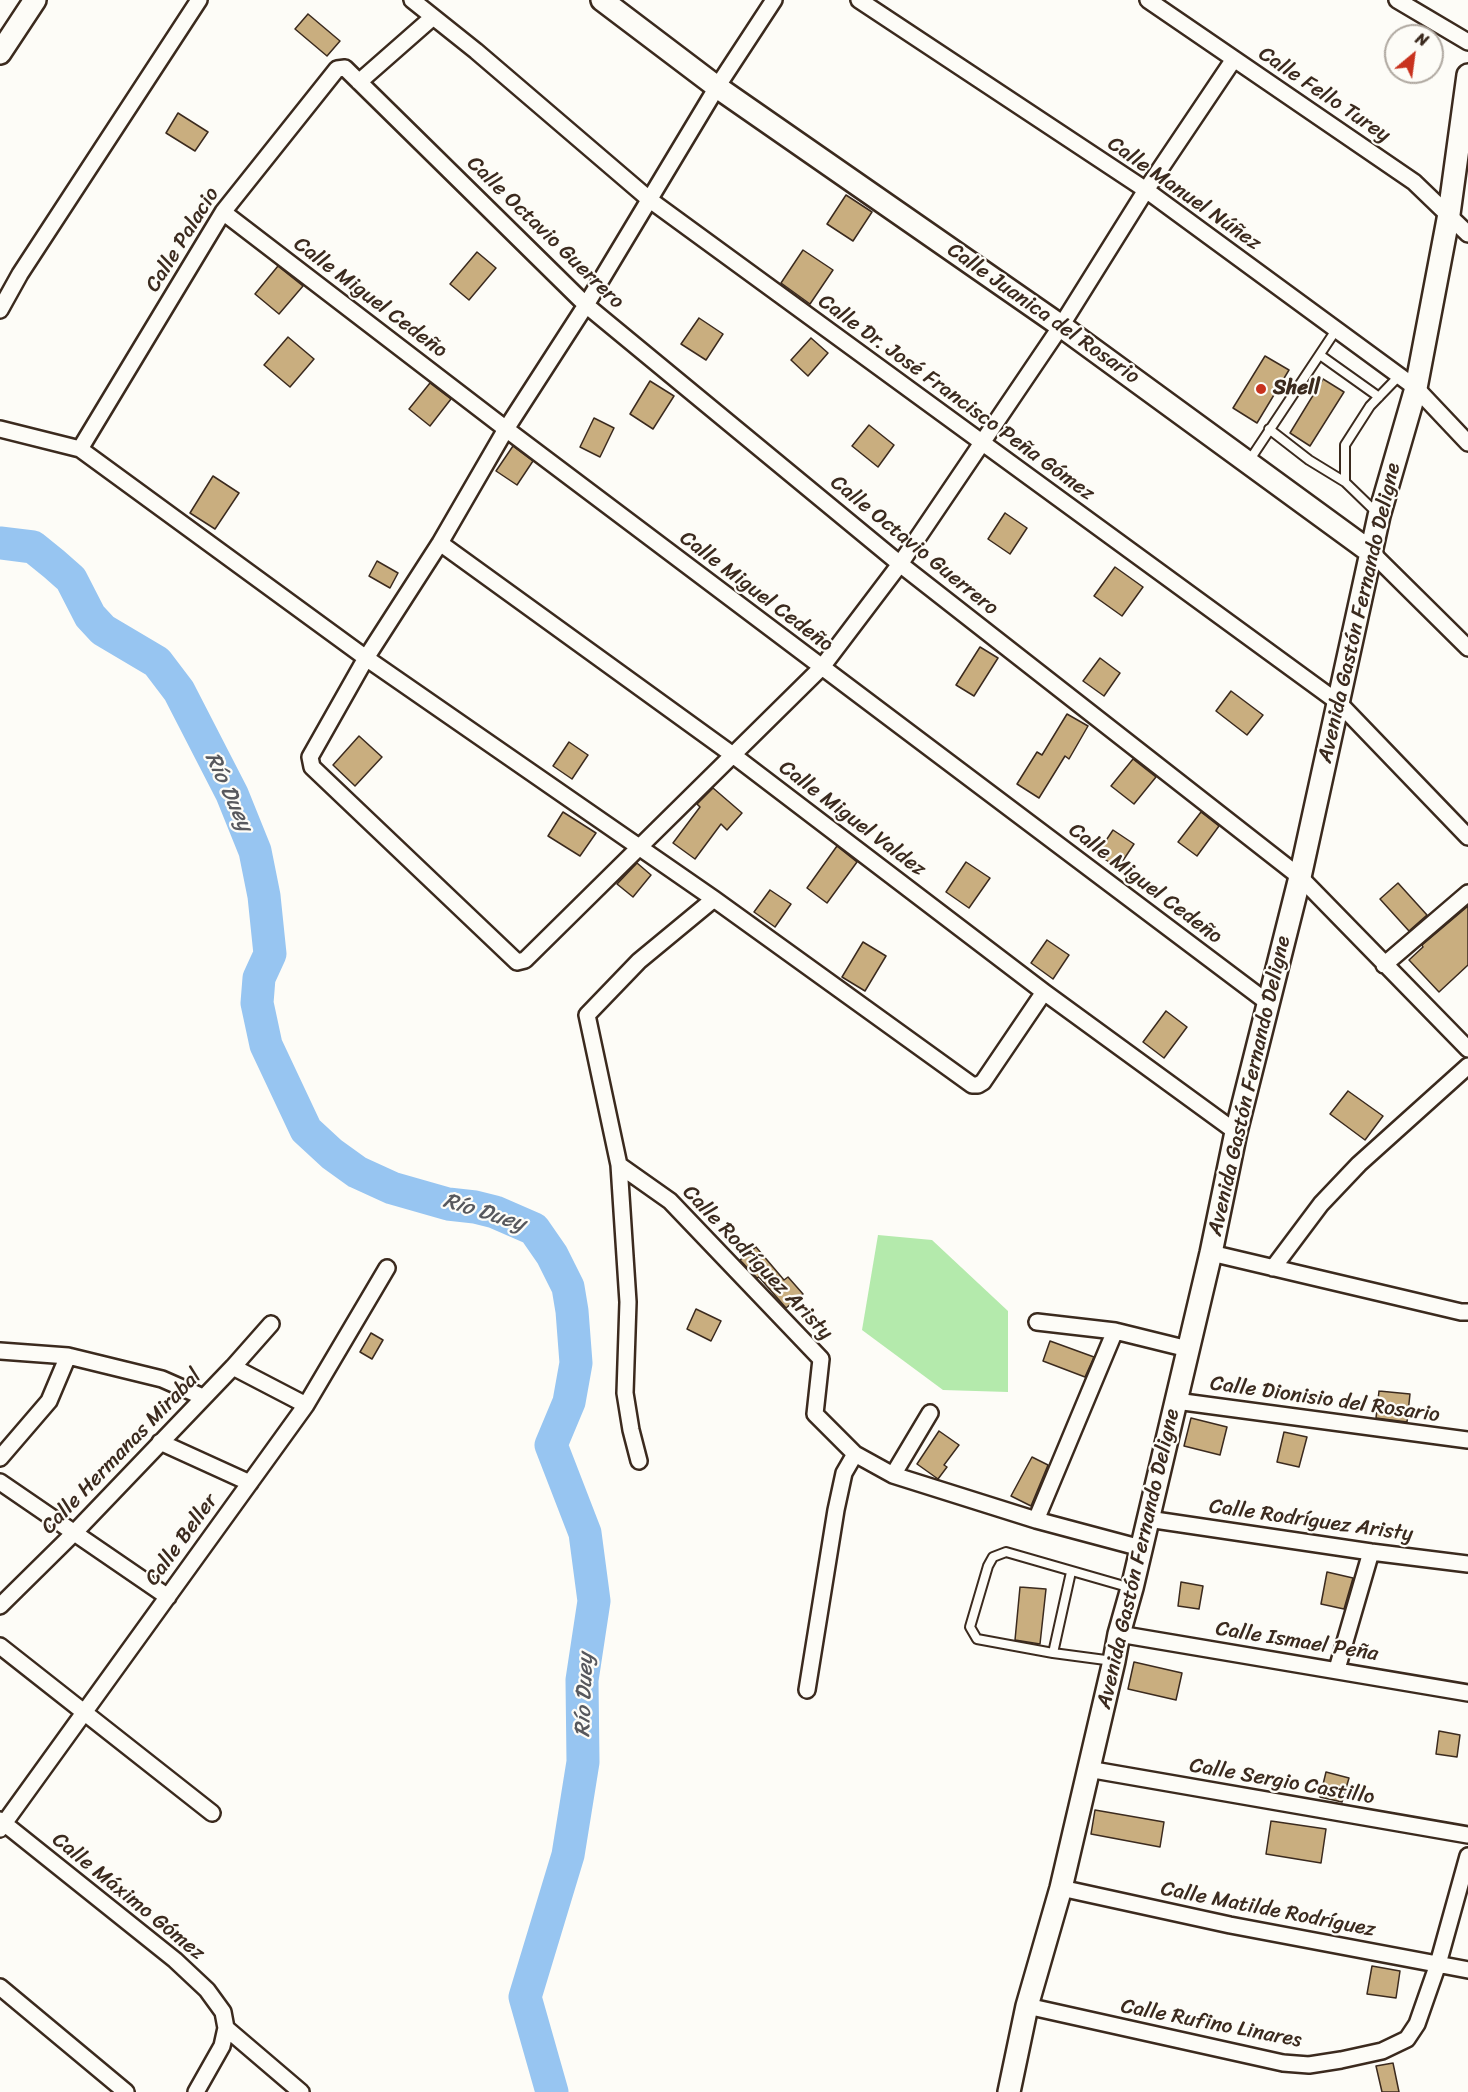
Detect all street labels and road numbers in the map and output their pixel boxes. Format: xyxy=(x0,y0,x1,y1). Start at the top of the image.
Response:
street label: Calle Fello Turey xyxy=(1253,42,1395,148)
street label: Calle Manuel Núñez xyxy=(1102,132,1266,256)
street label: Calle Octavio Guerrero xyxy=(461,151,629,315)
street label: Calle Palacio xyxy=(141,183,225,297)
street label: Calle Miguel Cedeño xyxy=(288,232,452,364)
street label: Calle Juanica del Rosario xyxy=(942,238,1144,390)
street label: Calle Dr. José Francisco Peña Gómez xyxy=(813,289,1099,507)
street label: Avenida Gastón Fernando Deligne xyxy=(1313,461,1407,765)
street label: Calle Octavio Guerrero xyxy=(825,470,1003,622)
street label: Calle Miguel Cedeño xyxy=(674,526,838,658)
street label: Calle Miguel Valdez xyxy=(773,755,931,883)
street label: Calle Miguel Cedeño xyxy=(1063,818,1227,950)
street label: Avenida Gastón Fernando Deligne xyxy=(1203,934,1297,1238)
street label: Calle Rodríguez Aristy xyxy=(677,1180,837,1346)
street label: Calle Hermanas Mirabal xyxy=(37,1364,207,1540)
street label: Calle Dionisio del Rosario xyxy=(1209,1371,1441,1429)
street label: Avenida Gastón Fernando Deligne xyxy=(1092,1407,1186,1711)
street label: Calle Beller xyxy=(140,1489,224,1591)
street label: Calle Rodríguez Aristy xyxy=(1208,1494,1414,1548)
street label: Calle Ismael Peña xyxy=(1214,1617,1380,1667)
street label: Calle Sergio Castillo xyxy=(1188,1753,1376,1811)
street label: Calle Máximo Gómez xyxy=(47,1828,209,1966)
street label: Calle Matilde Rodríguez xyxy=(1159,1877,1377,1943)
street label: Calle Rufino Linares xyxy=(1119,1994,1303,2054)

